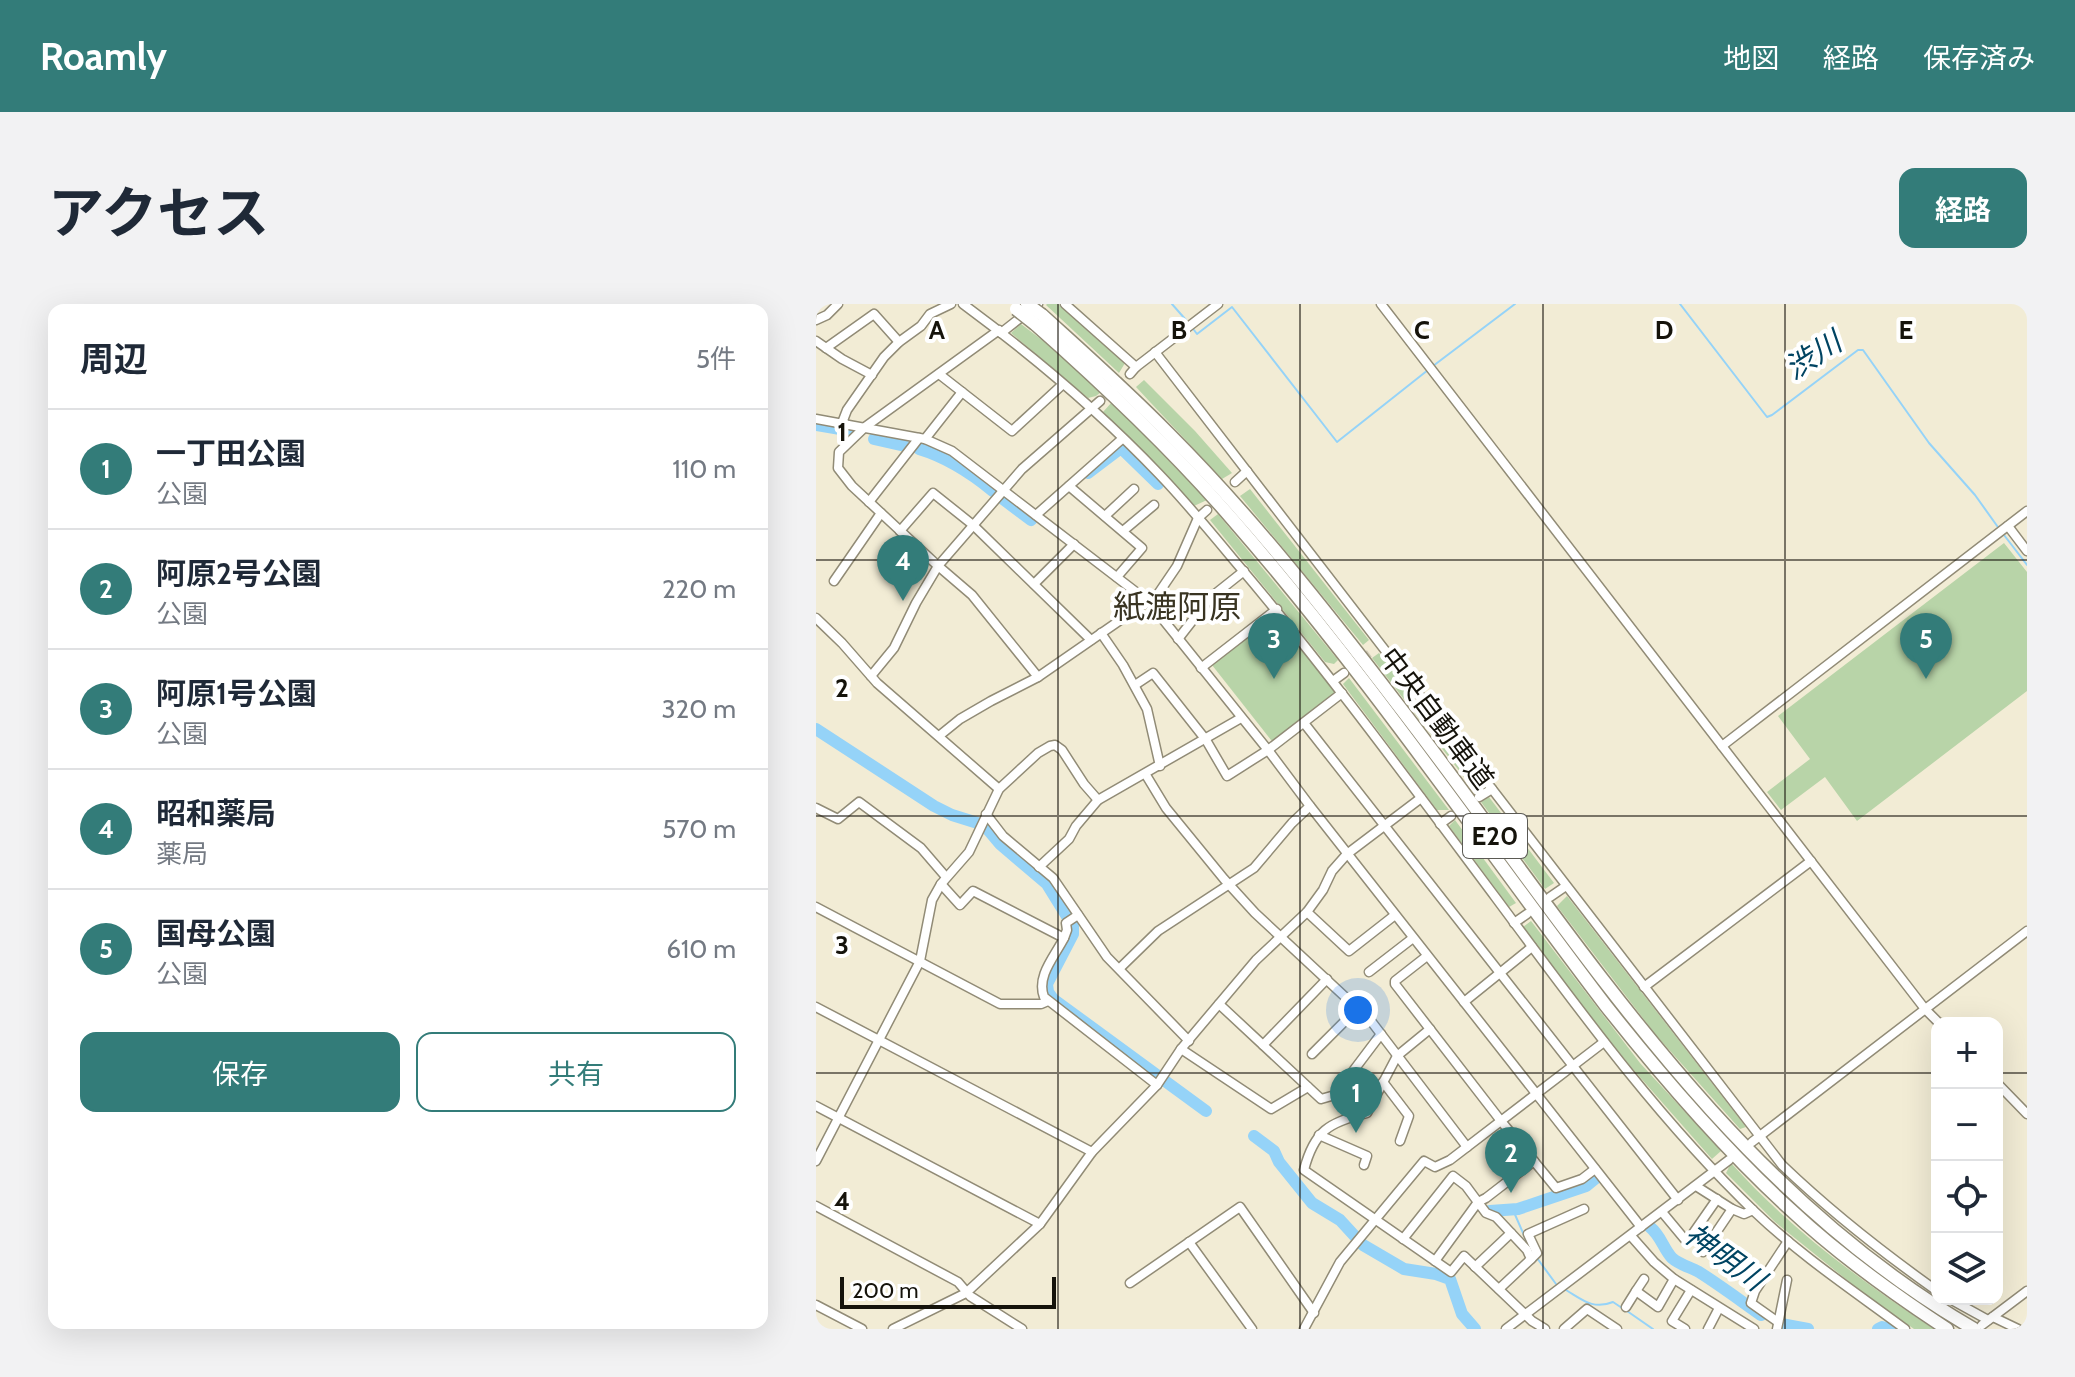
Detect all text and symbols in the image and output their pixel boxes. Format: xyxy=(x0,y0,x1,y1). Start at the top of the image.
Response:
text: Roamly xyxy=(40,33,167,80)
text: 地図 xyxy=(1723,41,1779,75)
text: 経路 xyxy=(1823,41,1879,75)
text: 保存済み xyxy=(1923,41,2035,75)
button: 経路 xyxy=(1899,168,2027,248)
text: アクセス xyxy=(48,179,269,247)
text: A xyxy=(929,314,946,346)
text: B xyxy=(1171,314,1187,346)
text: C xyxy=(1414,314,1430,346)
text: D xyxy=(1655,314,1673,346)
text: E xyxy=(1899,314,1913,346)
water label: 渋川 xyxy=(1778,322,1851,387)
text: 周辺 xyxy=(80,338,148,380)
text: 5件 xyxy=(696,343,736,375)
text: 1 xyxy=(837,416,847,448)
text: 一丁田公園 xyxy=(156,435,306,472)
text: 1 xyxy=(101,453,111,485)
text: 110 m xyxy=(672,453,736,485)
text: 公園 xyxy=(156,478,208,510)
pin: 4 xyxy=(877,535,929,601)
text: 阿原2号公園 xyxy=(156,555,322,592)
text: 2 xyxy=(99,573,113,605)
text: 220 m xyxy=(662,573,736,605)
district label: 紙漉阿原 xyxy=(1113,587,1241,626)
text: 公園 xyxy=(156,598,208,630)
pin: 3 xyxy=(1248,613,1300,679)
pin: 5 xyxy=(1900,613,1952,679)
street label: 中央自動車道 xyxy=(1373,641,1501,795)
text: 2 xyxy=(835,672,849,704)
text: 阿原1号公園 xyxy=(156,675,317,712)
text: 3 xyxy=(99,693,113,725)
text: 320 m xyxy=(662,693,736,725)
text: 公園 xyxy=(156,718,208,750)
text: 昭和薬局 xyxy=(156,795,276,832)
text: 4 xyxy=(98,813,114,845)
text: 570 m xyxy=(662,813,736,845)
road number: E20 xyxy=(1463,814,1527,858)
text: 薬局 xyxy=(156,838,208,870)
text: 国母公園 xyxy=(156,915,276,952)
text: 3 xyxy=(835,929,849,961)
text: 5 xyxy=(99,933,113,965)
text: 610 m xyxy=(666,933,736,965)
text: 公園 xyxy=(156,958,208,990)
your location xyxy=(1338,990,1378,1030)
map controls xyxy=(1931,1017,2003,1305)
button: + xyxy=(1931,1017,2003,1089)
button: 保存 xyxy=(80,1032,400,1112)
button: 共有 xyxy=(416,1032,736,1112)
pin: 1 xyxy=(1330,1067,1382,1133)
button: − xyxy=(1931,1089,2003,1161)
pin: 2 xyxy=(1485,1127,1537,1193)
button: locate xyxy=(1931,1161,2003,1233)
text: 4 xyxy=(834,1185,850,1217)
water label: 神明川 xyxy=(1678,1216,1775,1300)
button: layers xyxy=(1931,1233,2003,1305)
scale bar xyxy=(840,1273,1056,1309)
text: 200 m xyxy=(852,1277,918,1304)

